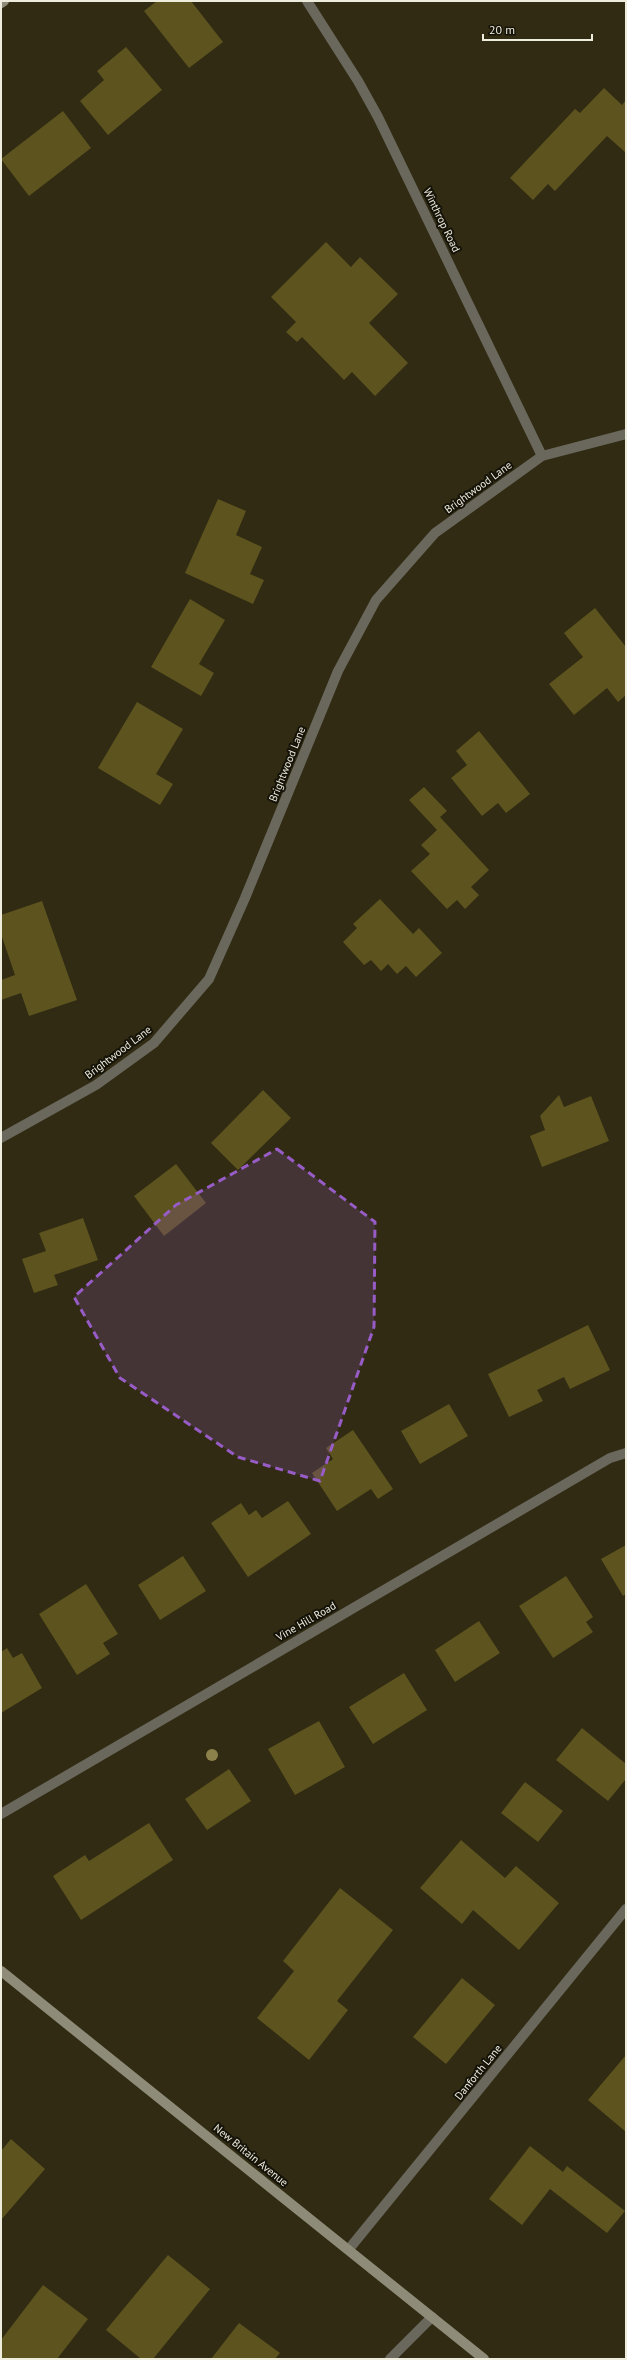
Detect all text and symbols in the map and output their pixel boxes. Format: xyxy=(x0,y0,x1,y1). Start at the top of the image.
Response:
scale bar xyxy=(483,16,592,42)
text: 20 m xyxy=(489,22,515,37)
street label: Winthrop Road xyxy=(420,186,464,254)
street label: Brightwood Lane xyxy=(442,458,515,516)
street label: Brightwood Lane xyxy=(266,724,309,804)
street label: Brightwood Lane xyxy=(82,1022,154,1082)
street label: Vine Hill Road xyxy=(273,1598,338,1644)
street label: Danforth Lane xyxy=(451,2041,505,2103)
street label: New Britain Avenue xyxy=(211,2121,291,2190)

